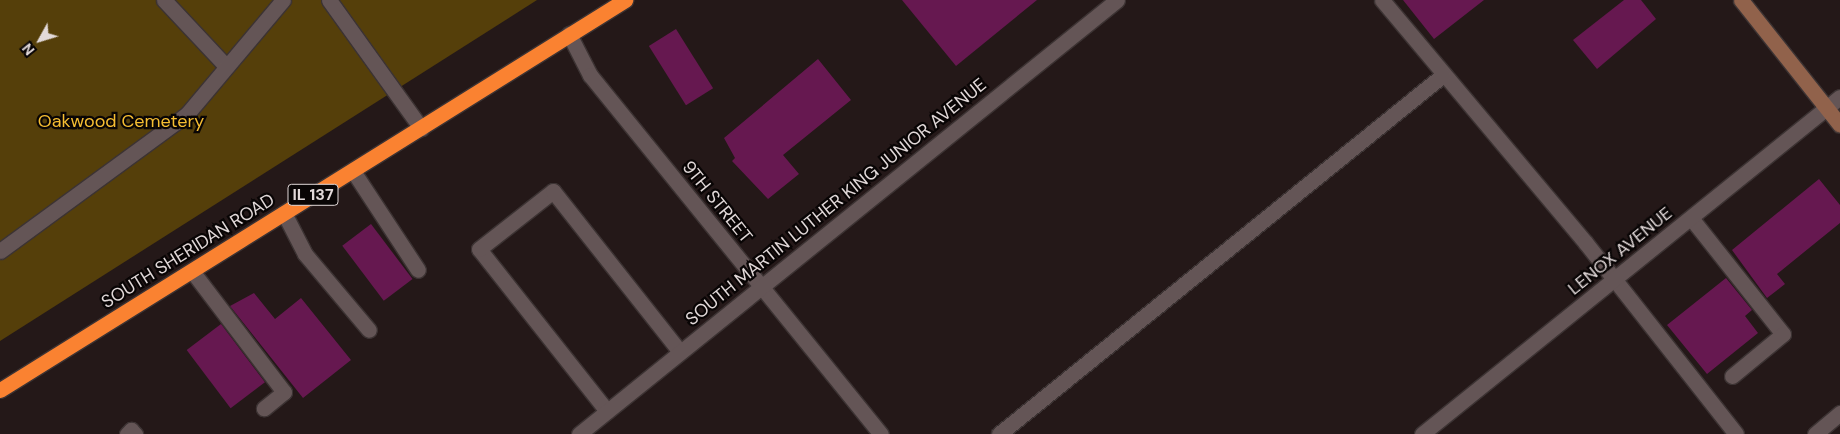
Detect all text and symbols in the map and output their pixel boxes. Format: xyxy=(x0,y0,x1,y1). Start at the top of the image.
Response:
north arrow xyxy=(15,15,65,65)
text: N xyxy=(18,40,39,59)
street label: SOUTH MARTIN LUTHER KING JUNIOR AVENUE xyxy=(681,74,991,330)
park label: Oakwood Cemetery xyxy=(38,110,204,132)
street label: 9TH STREET xyxy=(677,157,757,247)
road number: IL 137 xyxy=(287,182,339,208)
street label: SOUTH SHERIDAN ROAD xyxy=(98,189,278,313)
street label: LENOX AVENUE xyxy=(1564,202,1676,300)

